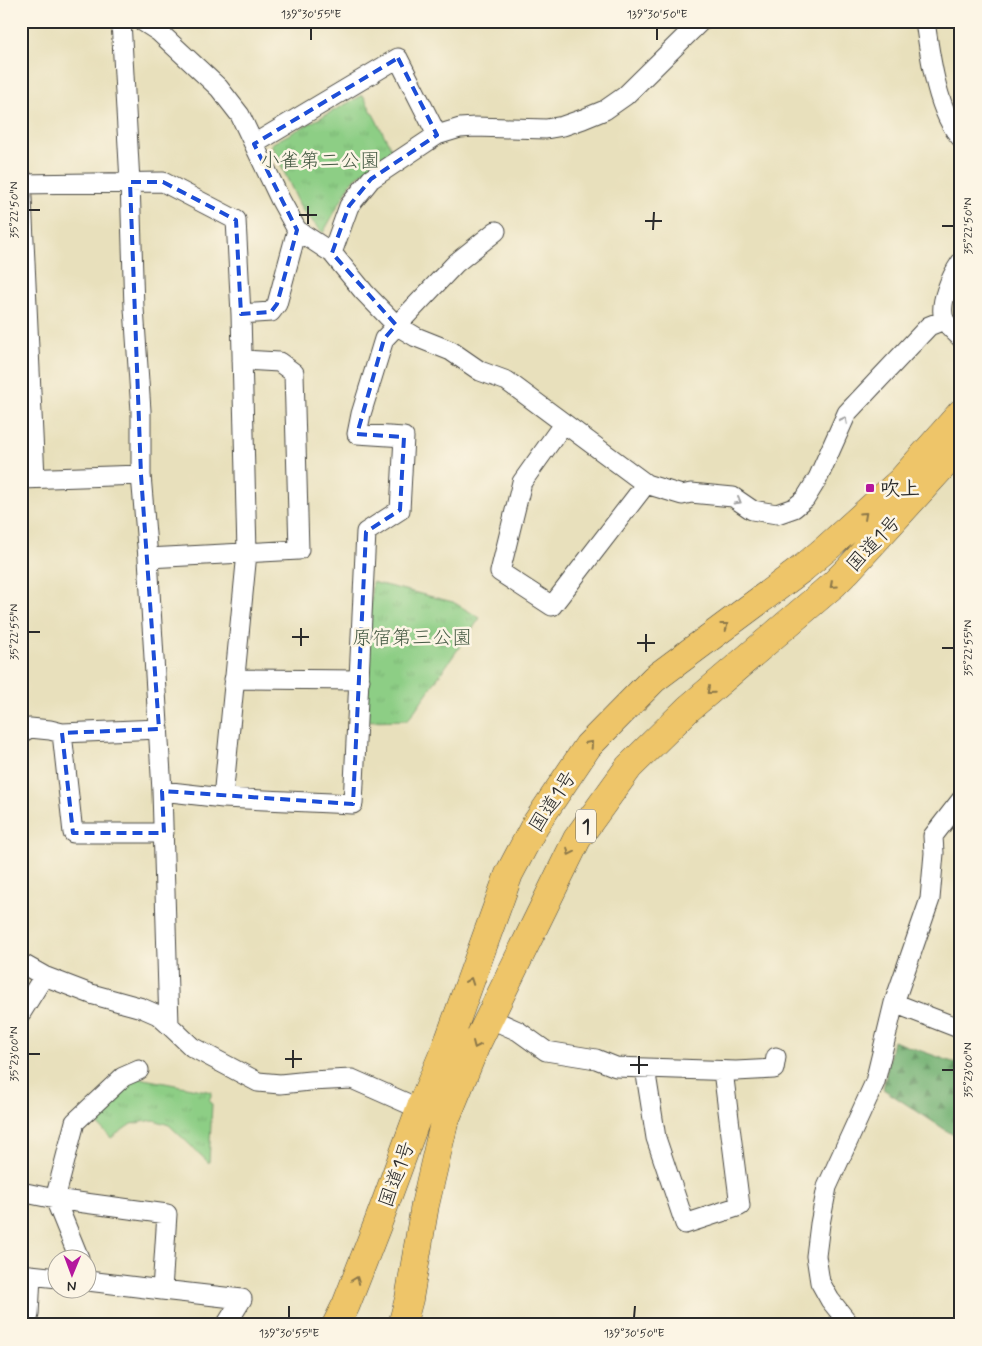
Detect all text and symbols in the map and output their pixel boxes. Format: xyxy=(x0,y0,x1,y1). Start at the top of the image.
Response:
text: 139°30'55"E xyxy=(281,7,341,23)
text: 139°30'50"E xyxy=(626,7,688,23)
park label: 小雀第二公園 xyxy=(260,148,380,175)
text: 35°22'50"N xyxy=(7,181,23,239)
text: 35°22'50"N xyxy=(961,197,977,255)
one-way arrow xyxy=(838,416,848,425)
place label: 吹上 xyxy=(880,476,920,503)
marker: 吹上 xyxy=(864,482,876,494)
one-way arrow xyxy=(733,495,742,505)
street label: 国道1号 xyxy=(841,510,907,578)
one-way arrow xyxy=(859,511,868,520)
one-way arrow xyxy=(829,579,838,588)
text: 35°22'55"N xyxy=(7,604,23,660)
text: 35°22'55"N xyxy=(961,620,977,676)
one-way arrow xyxy=(719,623,729,632)
park label: 原宿第三公園 xyxy=(352,625,472,652)
one-way arrow xyxy=(706,685,715,694)
one-way arrow xyxy=(585,741,594,750)
street label: 国道1号 xyxy=(523,766,583,838)
road number: 1 xyxy=(576,809,596,842)
one-way arrow xyxy=(566,847,576,856)
one-way arrow xyxy=(464,977,474,986)
text: 35°23'00"N xyxy=(7,1026,23,1082)
one-way arrow xyxy=(471,1040,482,1049)
text: 35°23'00"N xyxy=(961,1042,977,1098)
street label: 国道1号 xyxy=(373,1137,422,1212)
north arrow xyxy=(48,1248,98,1298)
one-way arrow xyxy=(350,1276,360,1285)
text: N xyxy=(67,1277,77,1295)
text: 139°30'55"E xyxy=(259,1326,319,1342)
text: 139°30'50"E xyxy=(603,1326,665,1342)

